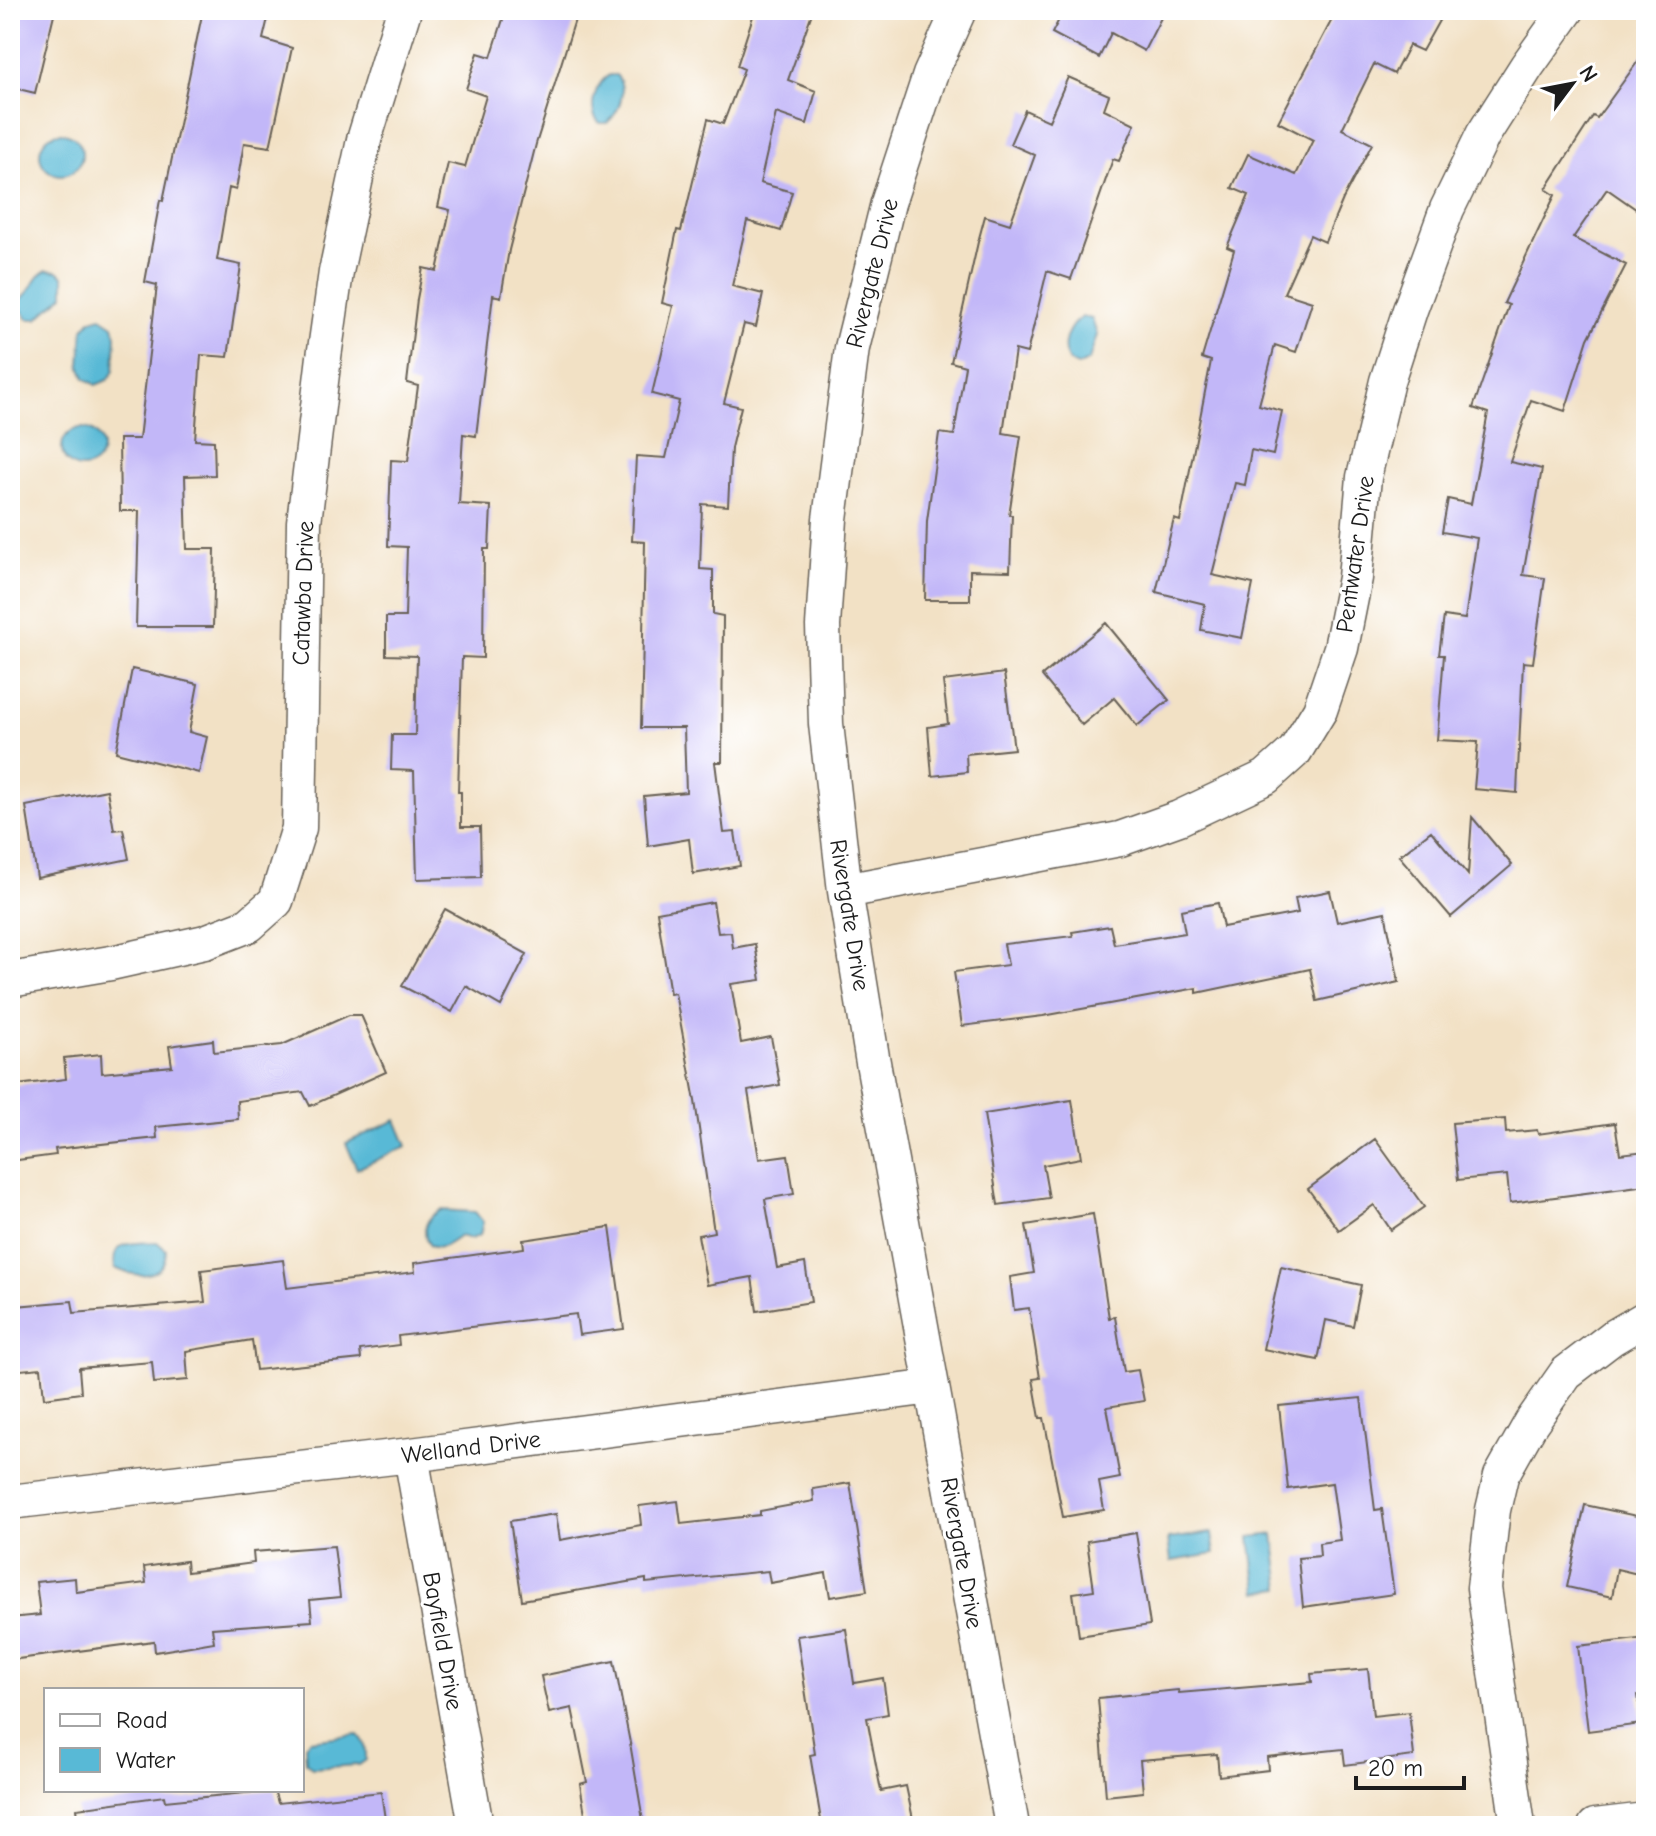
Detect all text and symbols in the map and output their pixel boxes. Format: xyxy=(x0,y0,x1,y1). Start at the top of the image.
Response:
north arrow xyxy=(1532,44,1612,124)
text: N xyxy=(1573,61,1603,87)
street label: Rivergate Drive xyxy=(840,195,904,351)
street label: Pentwater Drive xyxy=(1330,474,1380,634)
street label: Catawba Drive xyxy=(286,520,320,666)
street label: Rivergate Drive xyxy=(824,837,876,993)
street label: Welland Drive xyxy=(400,1425,542,1469)
street label: Rivergate Drive xyxy=(935,1475,989,1631)
street label: Bayfield Drive xyxy=(417,1570,469,1712)
legend xyxy=(44,1688,304,1792)
text: Road xyxy=(116,1706,168,1734)
scale bar xyxy=(1356,1740,1464,1790)
text: Water xyxy=(116,1746,176,1774)
text: 20 m xyxy=(1368,1754,1423,1782)

